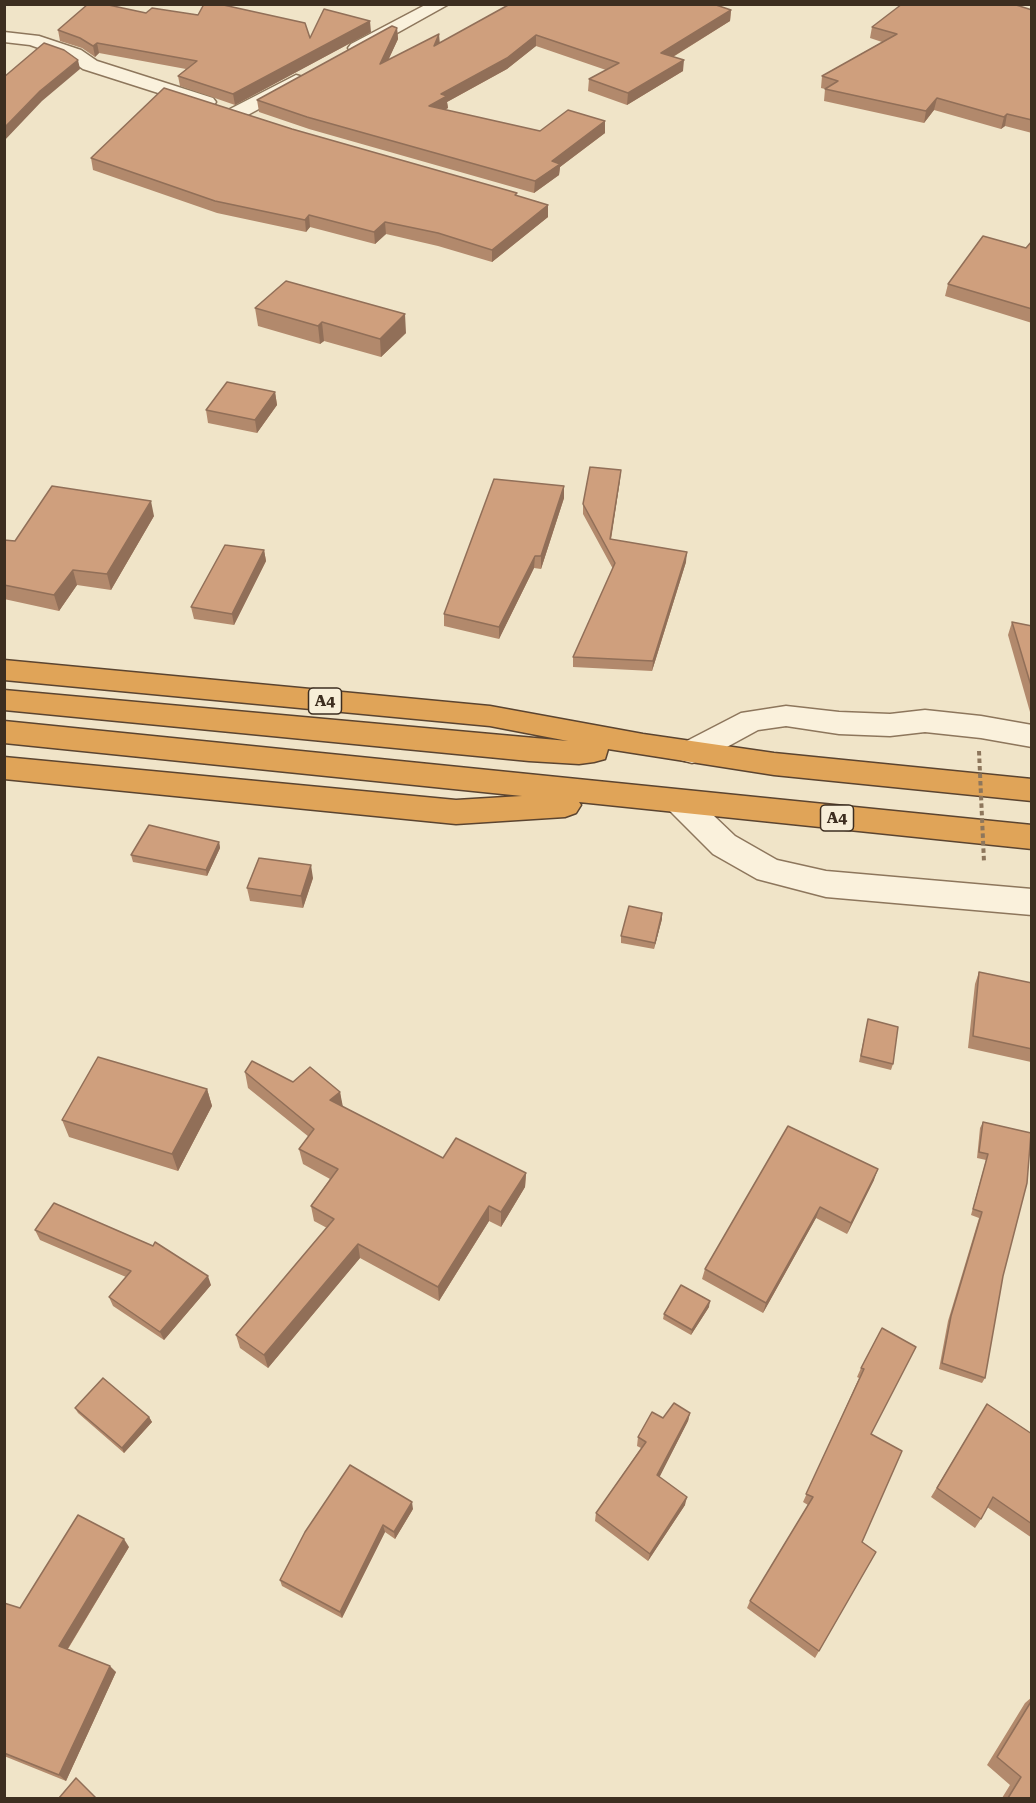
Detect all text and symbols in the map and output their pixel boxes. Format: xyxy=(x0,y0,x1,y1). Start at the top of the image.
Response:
road number: A4 xyxy=(308,688,342,714)
road number: A4 xyxy=(820,805,854,831)

